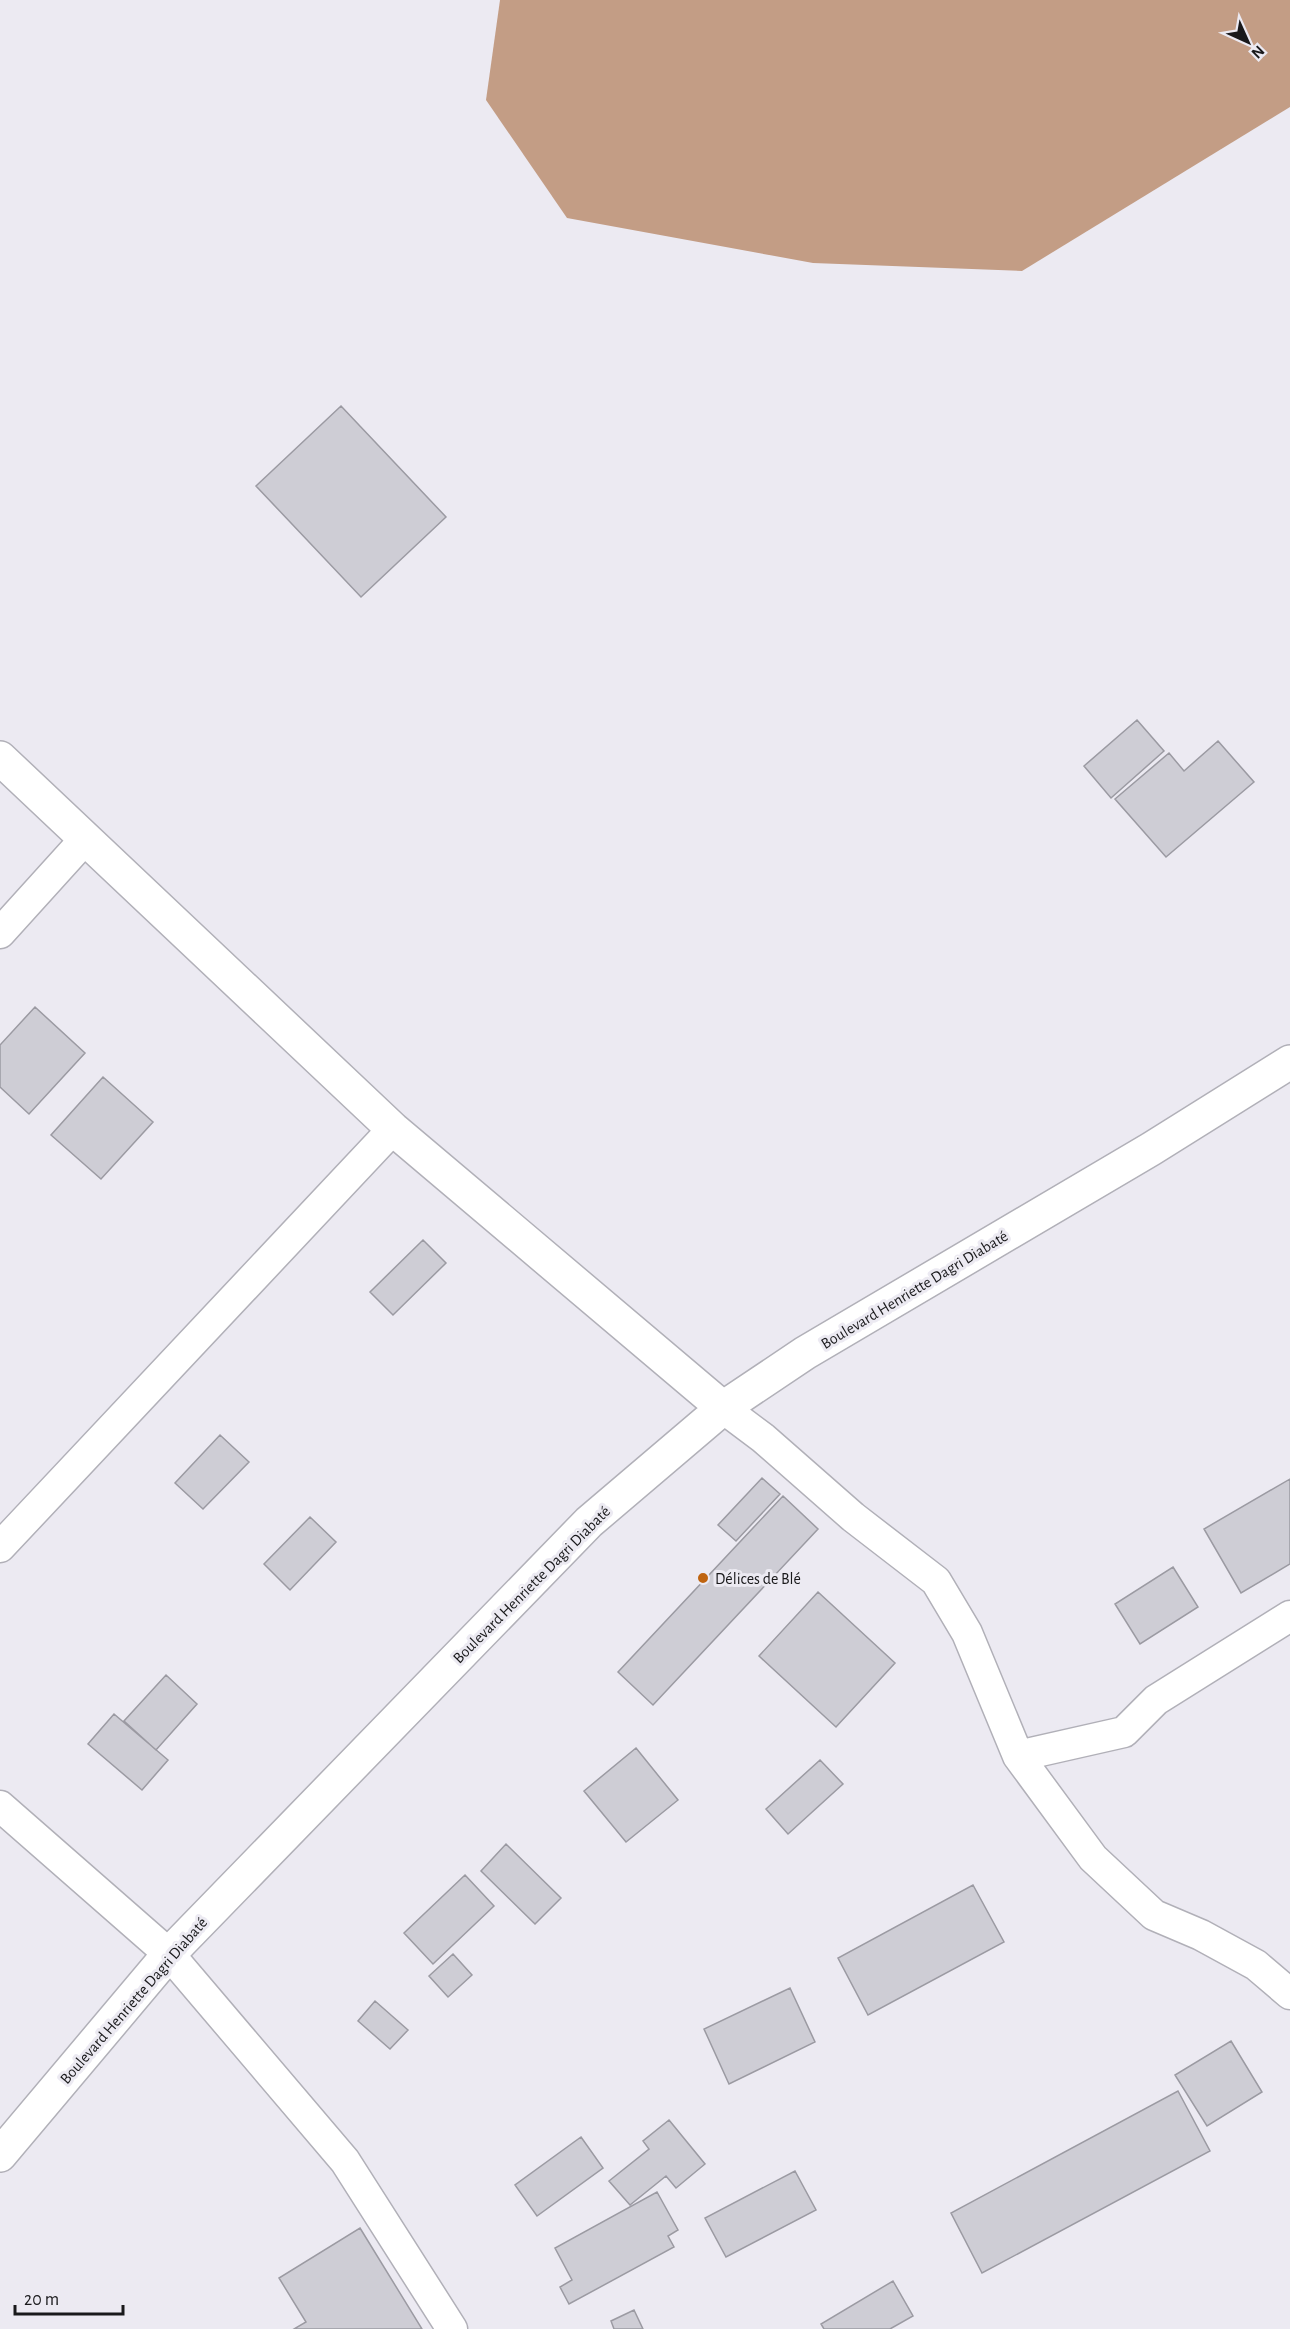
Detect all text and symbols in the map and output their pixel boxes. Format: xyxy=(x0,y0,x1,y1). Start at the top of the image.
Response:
north arrow xyxy=(1218,12,1278,72)
text: N xyxy=(1248,42,1267,61)
street label: Boulevard Henriette Dagri Diabaté xyxy=(818,1228,1011,1352)
street label: Boulevard Henriette Dagri Diabaté xyxy=(450,1503,613,1666)
marker: Délices de Blé xyxy=(696,1571,710,1585)
place label: Délices de Blé xyxy=(715,1571,801,1587)
street label: Boulevard Henriette Dagri Diabaté xyxy=(57,1914,210,2087)
scale bar xyxy=(15,2278,123,2316)
text: 20 m xyxy=(24,2291,59,2309)

